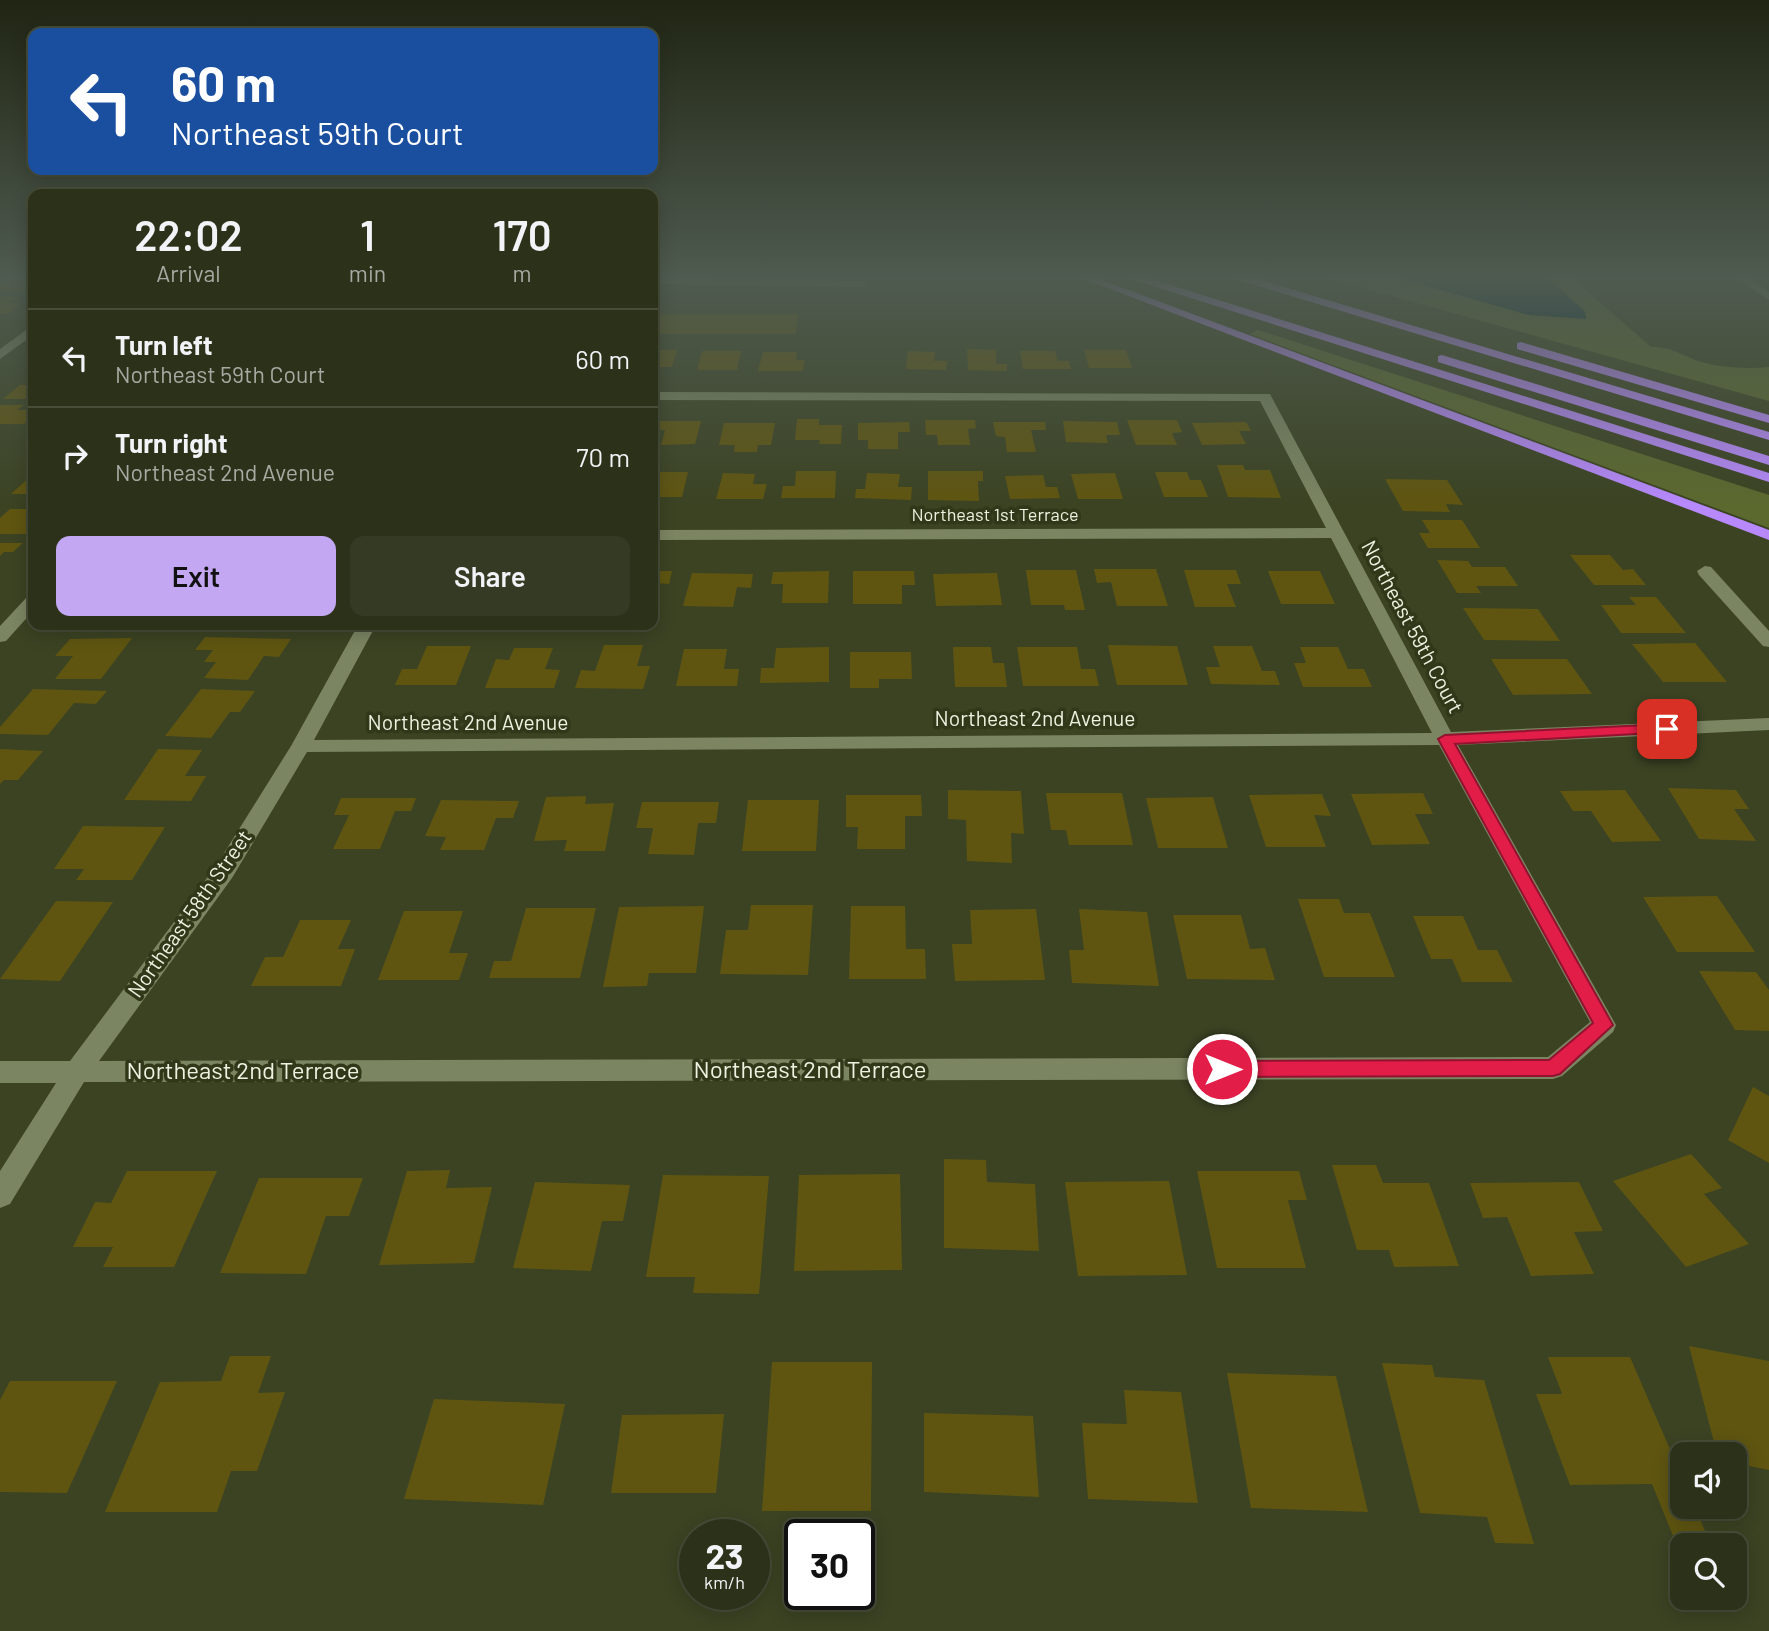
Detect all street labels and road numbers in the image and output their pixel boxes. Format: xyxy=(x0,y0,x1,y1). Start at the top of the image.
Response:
street label: Northeast 1st Terrace xyxy=(911,503,1079,525)
street label: Northeast 59th Court xyxy=(1357,536,1469,717)
street label: Northeast 2nd Avenue xyxy=(935,705,1135,730)
street label: Northeast 2nd Avenue xyxy=(368,709,568,734)
street label: Northeast 58th Street xyxy=(122,825,256,1002)
street label: Northeast 2nd Terrace xyxy=(693,1054,927,1083)
street label: Northeast 2nd Terrace xyxy=(126,1055,360,1084)

